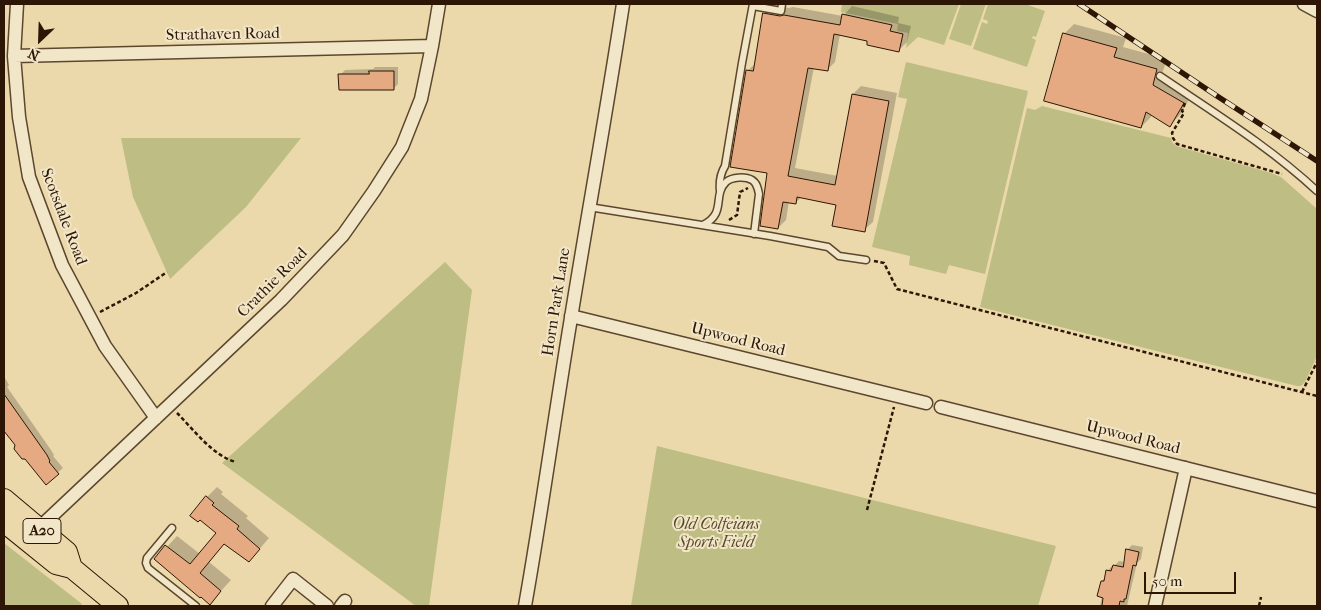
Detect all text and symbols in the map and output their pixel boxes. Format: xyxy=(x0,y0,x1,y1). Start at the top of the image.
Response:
north arrow xyxy=(15,15,65,65)
street label: Strathaven Road xyxy=(166,24,280,46)
text: N xyxy=(25,44,42,64)
street label: Scotsdale Road xyxy=(36,166,90,268)
street label: Crathie Road xyxy=(234,244,312,322)
street label: Horn Park Lane xyxy=(539,246,575,358)
street label: Upwood Road xyxy=(689,319,787,361)
street label: Upwood Road xyxy=(1084,417,1182,459)
park label: Old Colfeians Sports Field xyxy=(673,515,759,553)
road number: A20 xyxy=(23,518,61,544)
scale bar xyxy=(1146,562,1238,594)
text: 50 m xyxy=(1152,572,1182,590)

